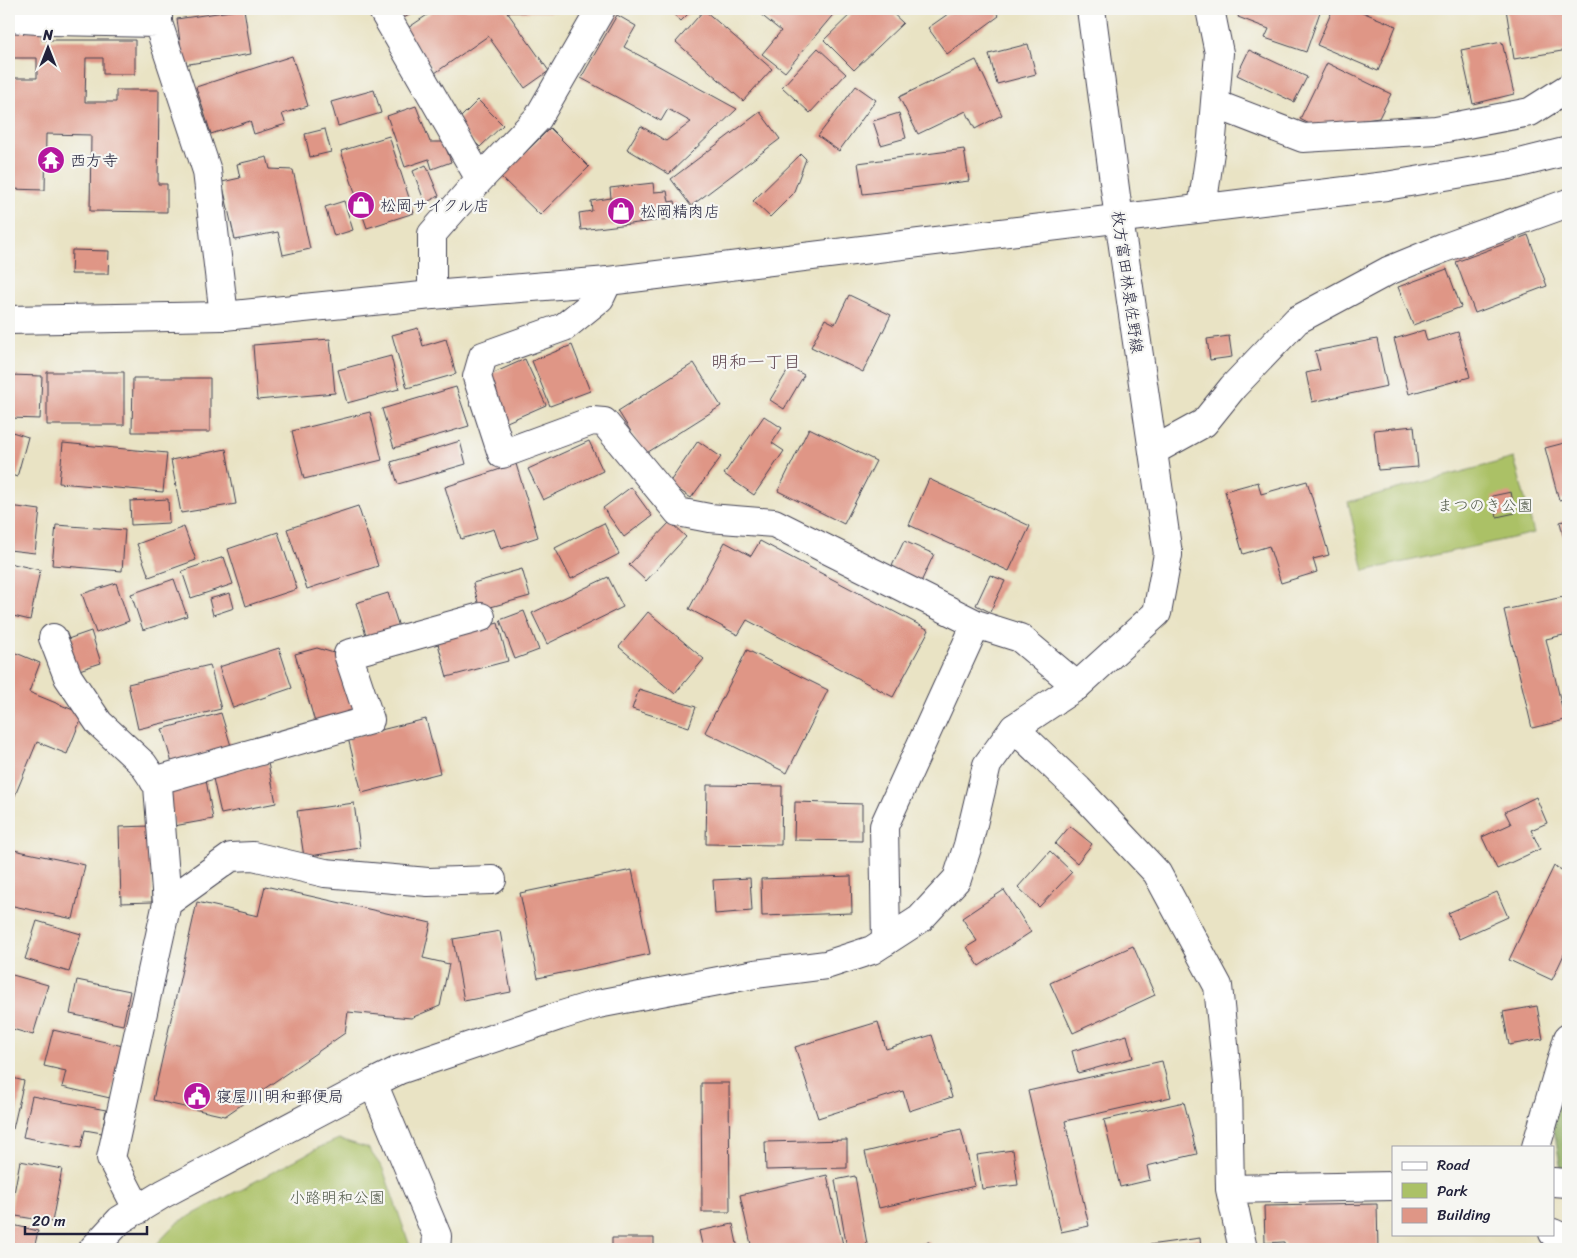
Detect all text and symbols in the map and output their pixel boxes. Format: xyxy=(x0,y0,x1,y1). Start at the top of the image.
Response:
north arrow xyxy=(22,22,72,72)
text: N xyxy=(42,23,53,48)
temple icon: 西方寺 xyxy=(36,145,66,175)
place label: 西方寺 xyxy=(70,146,118,175)
shop icon: 松岡サイクル店 xyxy=(346,190,376,220)
place label: 松岡サイクル店 xyxy=(380,191,489,220)
shop icon: 松岡精肉店 xyxy=(606,196,636,226)
place label: 松岡精肉店 xyxy=(640,197,720,226)
street label: 枚方富田林泉佐野線 xyxy=(1103,209,1152,355)
district label: 明和一丁目 xyxy=(711,346,801,378)
park label: まつのき公園 xyxy=(1437,491,1533,520)
public building icon: 寝屋川明和郵便局 xyxy=(182,1081,212,1111)
place label: 寝屋川明和郵便局 xyxy=(216,1082,344,1111)
legend xyxy=(1392,1146,1554,1236)
text: Road xyxy=(1437,1152,1470,1178)
text: Park xyxy=(1437,1178,1468,1204)
park label: 小路明和公園 xyxy=(289,1183,385,1212)
text: Building xyxy=(1437,1202,1491,1228)
scale bar xyxy=(25,1203,148,1235)
text: 20 m xyxy=(32,1208,66,1234)

